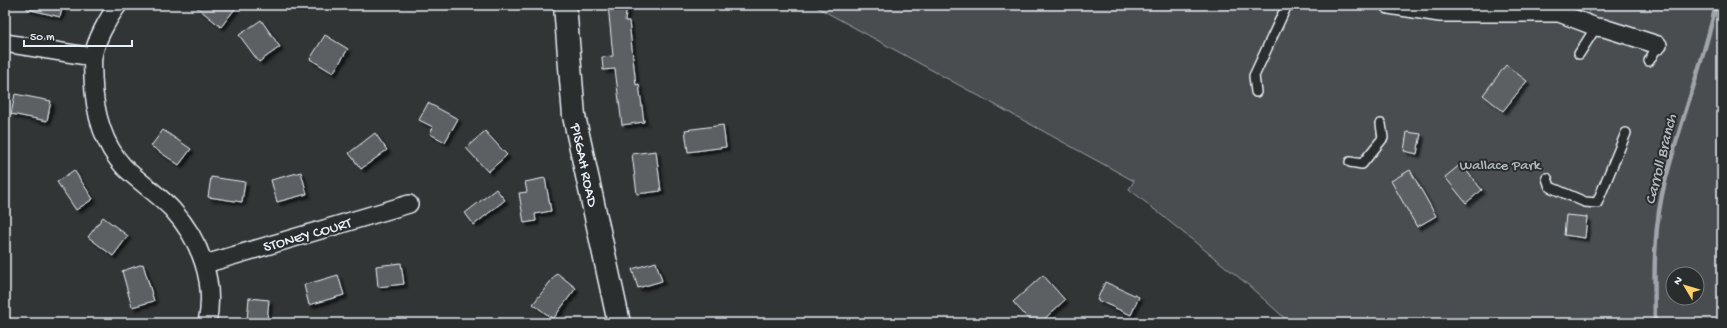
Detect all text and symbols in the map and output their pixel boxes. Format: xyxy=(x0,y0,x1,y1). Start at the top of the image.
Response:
scale bar xyxy=(24,22,132,48)
text: 50 m xyxy=(30,31,55,45)
water label: Carroll Branch xyxy=(1642,112,1683,207)
street label: PISGAH ROAD xyxy=(565,121,601,209)
park label: Wallace Park xyxy=(1459,157,1542,175)
street label: STONEY COURT xyxy=(261,214,355,257)
north arrow xyxy=(1665,266,1705,306)
text: N xyxy=(1672,275,1686,288)

